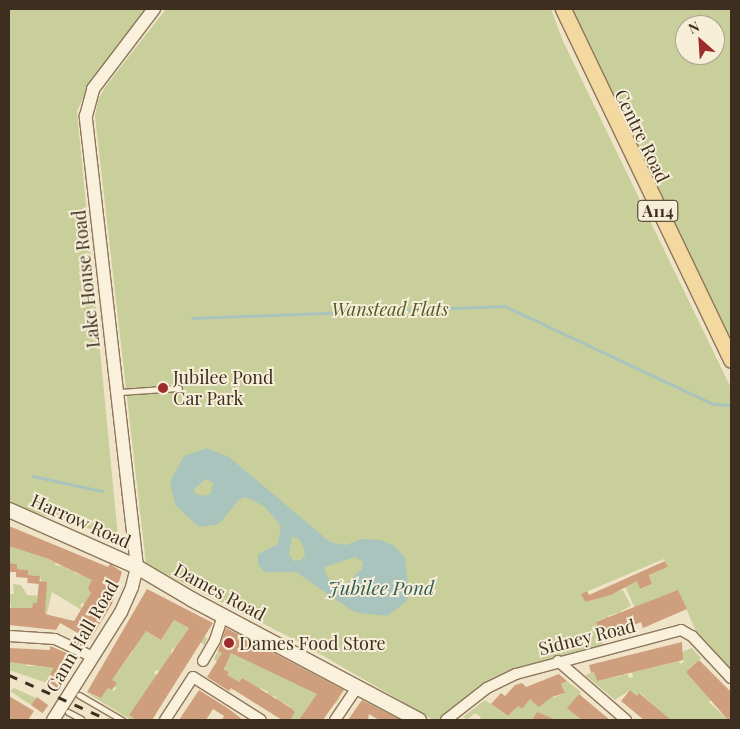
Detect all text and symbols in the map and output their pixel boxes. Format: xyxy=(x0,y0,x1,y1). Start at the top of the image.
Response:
north arrow xyxy=(675,15,725,65)
text: N xyxy=(685,16,702,38)
street label: Centre Road xyxy=(610,86,674,186)
road number: A114 xyxy=(637,198,679,225)
street label: Lake House Road xyxy=(68,209,104,349)
park label: Wanstead Flats xyxy=(331,298,449,320)
place label: Jubilee Pond Car Park xyxy=(173,367,274,409)
marker: Jubilee Pond Car Park xyxy=(157,382,169,394)
street label: Harrow Road xyxy=(28,489,134,553)
street label: Dames Road xyxy=(171,559,269,625)
street label: Cann Hall Road xyxy=(41,576,123,696)
water label: Jubilee Pond xyxy=(328,577,434,599)
street label: Sidney Road xyxy=(536,614,638,660)
place label: Dames Food Store xyxy=(239,632,386,654)
marker: Dames Food Store xyxy=(223,637,235,649)

